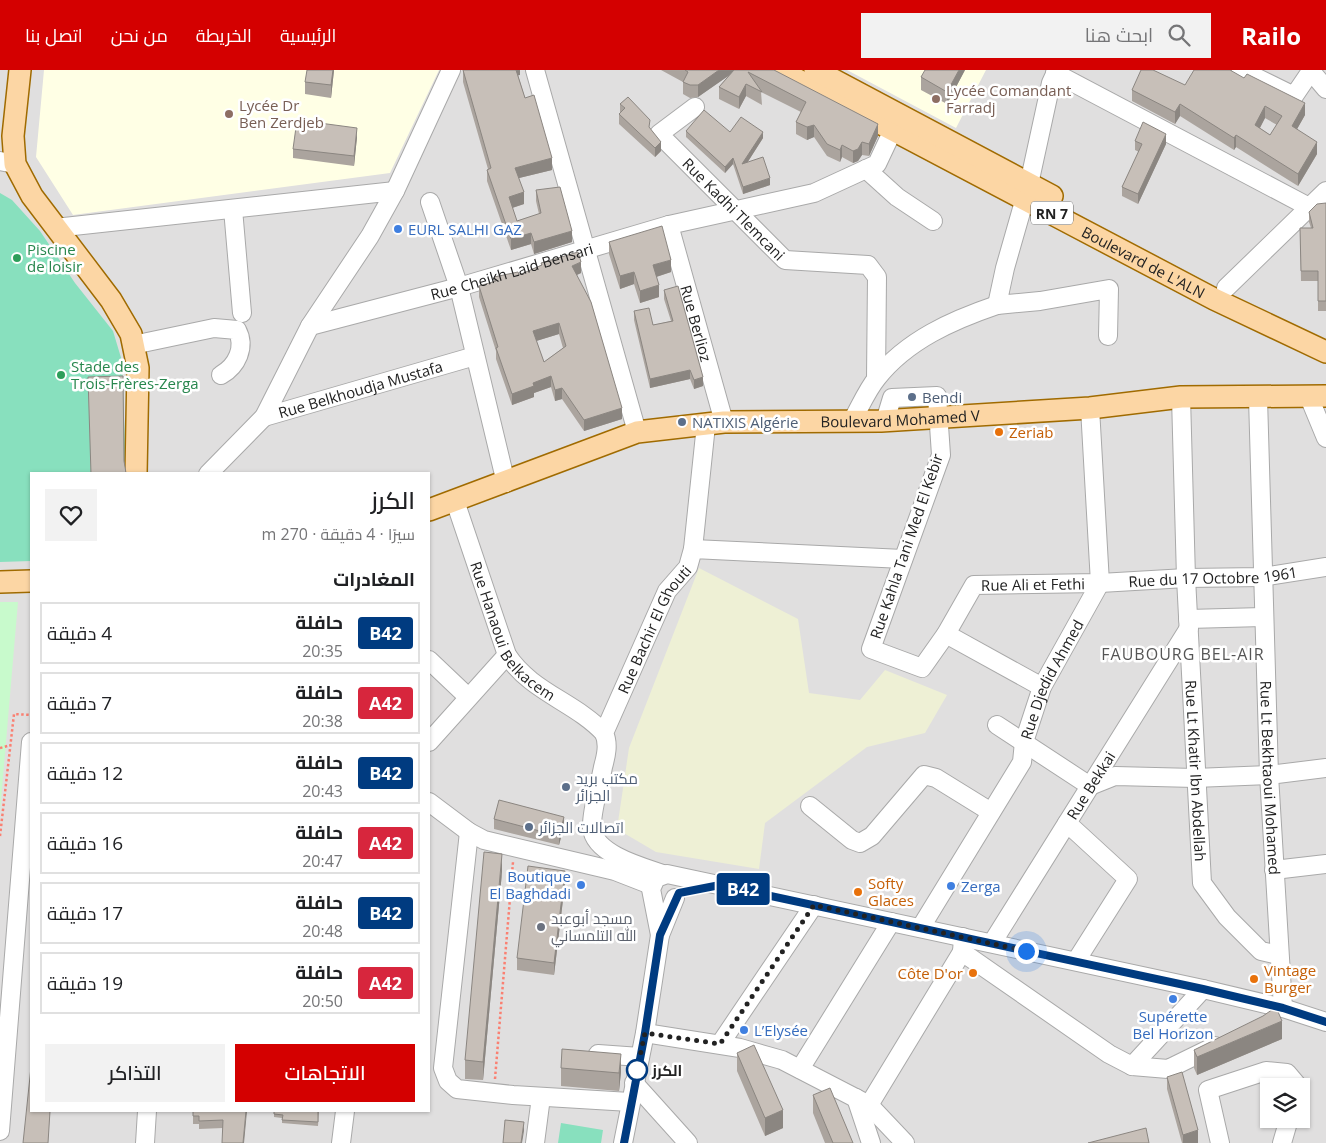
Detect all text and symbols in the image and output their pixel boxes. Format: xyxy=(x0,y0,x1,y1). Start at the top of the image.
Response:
search box xyxy=(861,13,1211,58)
text: Railo xyxy=(1241,19,1301,52)
icon: search xyxy=(1165,21,1193,49)
text: ابحث هنا xyxy=(1085,22,1153,48)
text: اتصل بنا xyxy=(25,23,83,47)
text: من نحن xyxy=(111,23,168,47)
text: الخريطة xyxy=(196,23,252,47)
text: الرئيسية xyxy=(280,23,336,47)
place label: Lycée Comandant Farradj xyxy=(946,80,1071,117)
marker: Lycée Comandant Farradj xyxy=(930,93,942,105)
place label: Lycée Dr Ben Zerdjeb xyxy=(239,95,324,132)
marker: Lycée Dr Ben Zerdjeb xyxy=(223,108,235,120)
street label: Rue Kadhi Tlemcani xyxy=(678,153,790,265)
road number: RN 7 xyxy=(1031,202,1073,224)
place label: EURL SALHI GAZ xyxy=(408,219,522,239)
street label: Boulevard de L'ALN xyxy=(1078,221,1209,303)
marker: EURL SALHI GAZ xyxy=(392,223,404,235)
street label: Rue Cheikh Laid Bensari xyxy=(428,238,595,304)
place label: Piscine de loisir xyxy=(27,239,82,276)
marker: Piscine de loisir xyxy=(11,252,23,264)
street label: Rue Berlioz xyxy=(676,283,717,364)
place label: Stade des Trois-Frères-Zerga xyxy=(71,356,199,393)
street label: Rue Belkhoudja Mustafa xyxy=(276,356,445,422)
marker: Stade des Trois-Frères-Zerga xyxy=(55,369,67,381)
place label: Bendi xyxy=(922,387,962,407)
marker: Bendi xyxy=(906,391,918,403)
street label: Boulevard Mohamed V xyxy=(820,405,981,431)
place label: NATIXIS Algérie xyxy=(692,412,798,432)
marker: NATIXIS Algérie xyxy=(676,416,688,428)
place label: Zeriab xyxy=(1009,422,1053,442)
marker: Zeriab xyxy=(993,426,1005,438)
street label: Rue Kahla Tani Med El Kebir xyxy=(865,451,947,641)
text: الكرز xyxy=(371,483,415,516)
button: heart xyxy=(45,489,97,541)
text: سيرًا · 4 دقيقة · 270 m xyxy=(262,523,415,545)
street label: Rue Hanaoui Belkacem xyxy=(466,559,559,705)
street label: Rue Bachir El Ghouti xyxy=(613,561,695,697)
street label: Rue du 17 Octobre 1961 xyxy=(1128,562,1299,591)
text: المغادرات xyxy=(333,566,415,592)
street label: Rue Ali et Fethi xyxy=(981,573,1085,595)
text: حافلة xyxy=(295,609,343,635)
street label: Rue Djedid Ahmed xyxy=(1016,616,1088,742)
text: 4 دقيقة xyxy=(47,620,112,646)
text: B42 xyxy=(369,621,402,645)
text: 20:35 xyxy=(302,640,343,662)
district label: FAUBOURG BEL-AIR xyxy=(1101,643,1265,665)
text: حافلة xyxy=(295,679,343,705)
street label: Rue Lt Khatir Ibn Abdellah xyxy=(1181,679,1211,862)
street label: Rue Lt Bekhtaoui Mohamed xyxy=(1256,680,1285,875)
text: 7 دقيقة xyxy=(47,690,112,716)
text: A42 xyxy=(369,691,402,715)
text: 20:38 xyxy=(302,710,343,732)
street label: Rue Bekkai xyxy=(1062,747,1119,823)
text: حافلة xyxy=(295,749,343,775)
text: 12 دقيقة xyxy=(47,760,123,786)
text: B42 xyxy=(369,761,402,785)
place label: مكتب بريد الجزائر xyxy=(575,768,638,805)
text: 20:43 xyxy=(302,780,343,802)
marker: مكتب بريد الجزائر xyxy=(560,781,572,793)
place label: اتصالات الجزائر xyxy=(538,817,624,837)
text: حافلة xyxy=(295,819,343,845)
marker: اتصالات الجزائر xyxy=(523,821,535,833)
text: 16 دقيقة xyxy=(47,830,123,856)
text: A42 xyxy=(369,831,402,855)
text: 20:47 xyxy=(302,850,343,872)
place label: Boutique El Baghdadi xyxy=(489,866,571,903)
line badge: B42 xyxy=(714,873,772,905)
place label: Softy Glaces xyxy=(868,873,914,910)
place label: Zerga xyxy=(961,876,1001,896)
text: B42 xyxy=(727,877,759,901)
marker: Boutique El Baghdadi xyxy=(575,879,587,891)
marker: Zerga xyxy=(945,880,957,892)
marker: Softy Glaces xyxy=(852,886,864,898)
text: حافلة xyxy=(295,889,343,915)
text: 17 دقيقة xyxy=(47,900,123,926)
text: B42 xyxy=(369,901,402,925)
place label: مسجد أبوعبد الله التلمساني xyxy=(551,908,637,948)
text: 20:48 xyxy=(302,920,343,942)
marker: مسجد أبوعبد الله التلمساني xyxy=(535,921,547,933)
your location xyxy=(1014,939,1039,964)
text: حافلة xyxy=(295,959,343,985)
place label: Vintage Burger xyxy=(1264,960,1316,997)
place label: Côte D'or xyxy=(898,963,963,983)
marker: Côte D'or xyxy=(967,967,979,979)
text: 19 دقيقة xyxy=(47,970,123,996)
text: A42 xyxy=(369,971,402,995)
marker: Vintage Burger xyxy=(1248,973,1260,985)
text: 20:50 xyxy=(302,990,343,1012)
marker: Supérette Bel Horizon xyxy=(1167,993,1179,1005)
place label: Supérette Bel Horizon xyxy=(1132,1006,1214,1043)
place label: L’Elysée xyxy=(754,1020,808,1040)
marker: L’Elysée xyxy=(738,1024,750,1036)
button: التذاكر xyxy=(45,1044,225,1102)
button: الاتجاهات xyxy=(235,1044,415,1102)
marker: الكرز xyxy=(626,1059,648,1081)
place label: الكرز xyxy=(651,1060,682,1080)
map controls xyxy=(1260,1078,1310,1128)
button: layers xyxy=(1260,1078,1310,1128)

